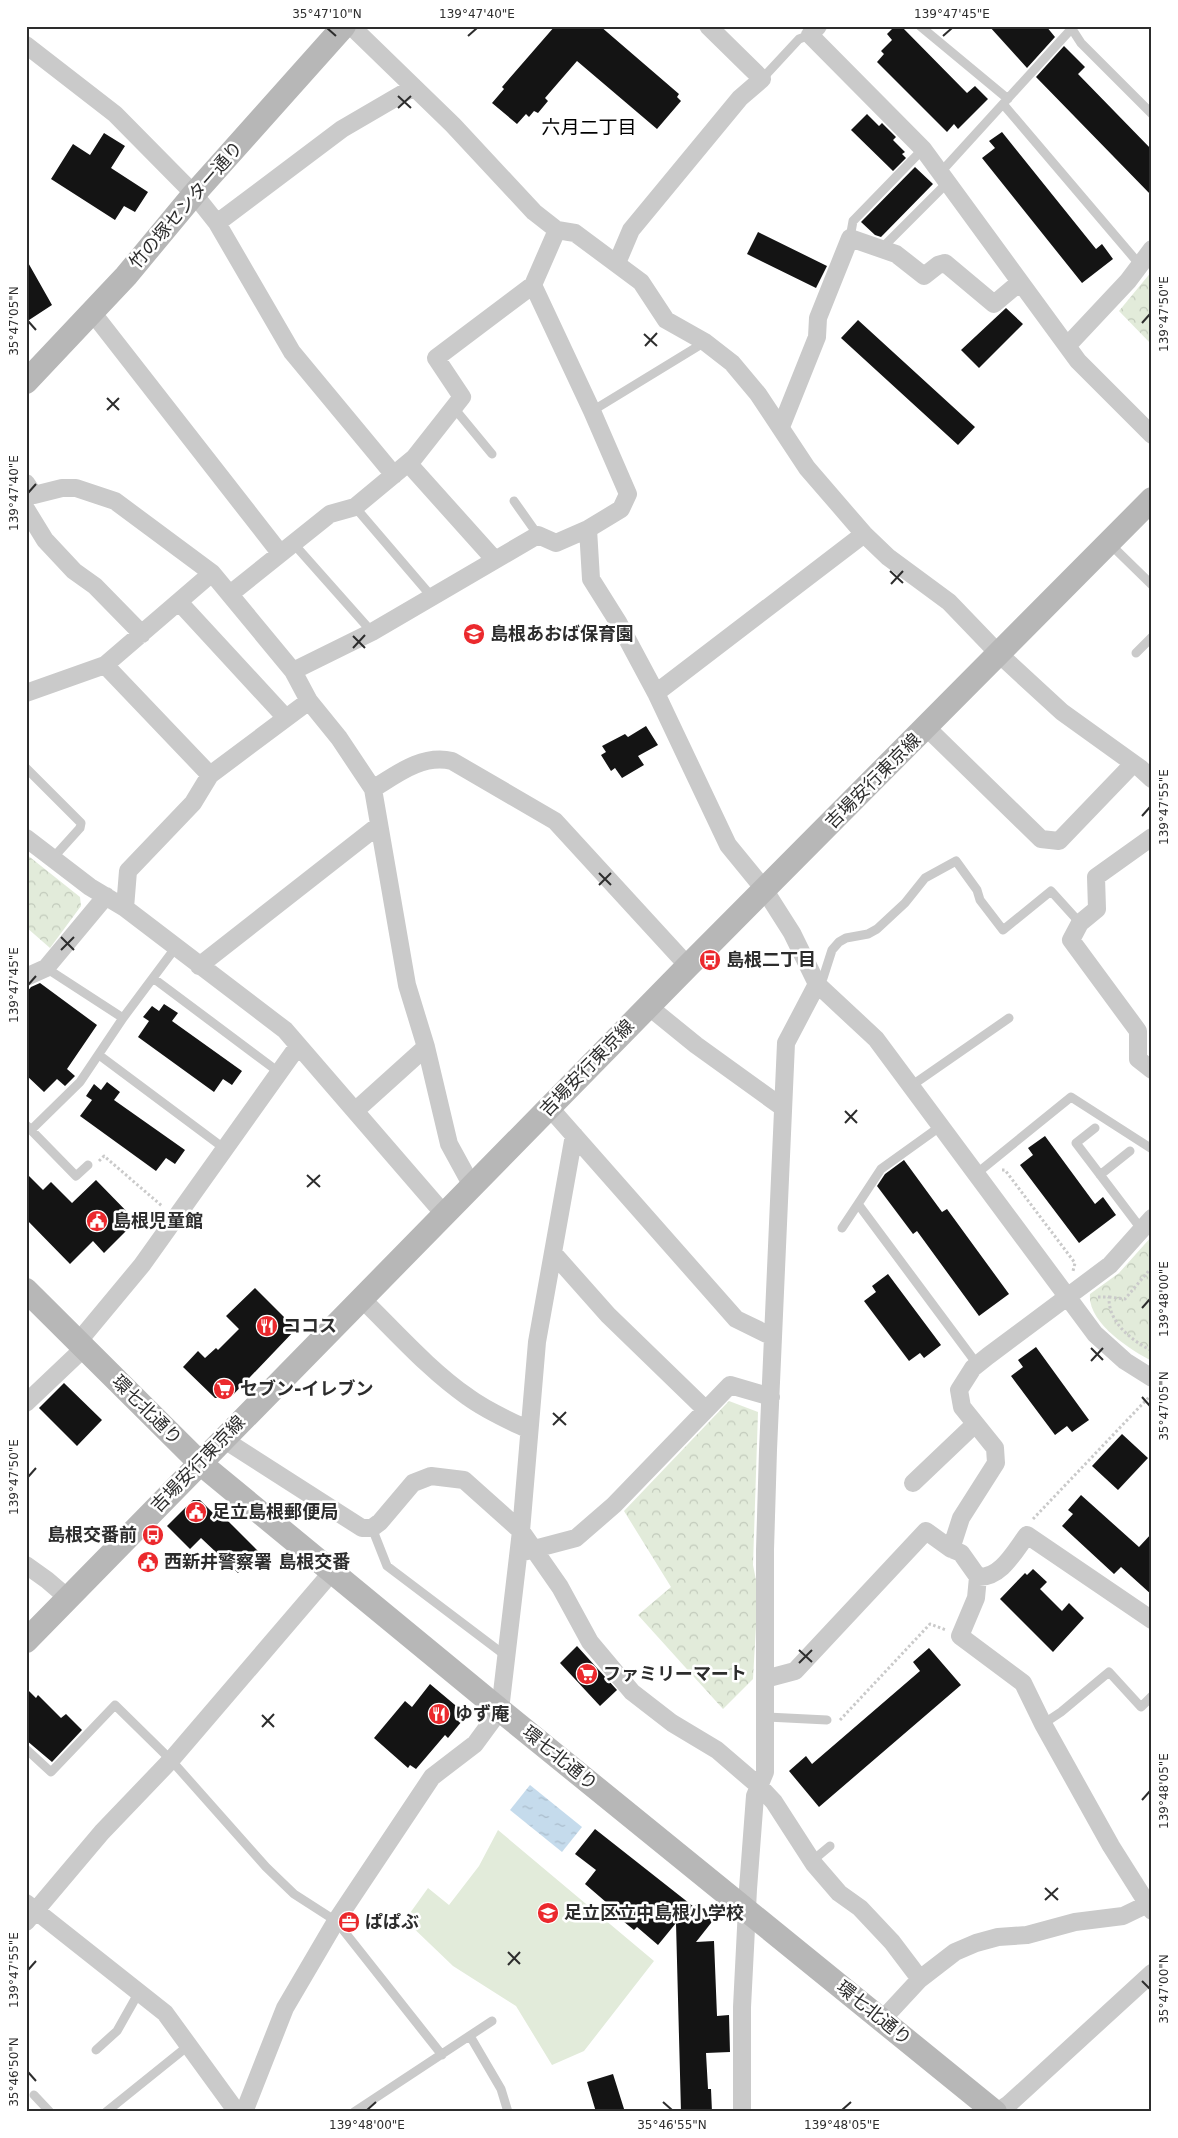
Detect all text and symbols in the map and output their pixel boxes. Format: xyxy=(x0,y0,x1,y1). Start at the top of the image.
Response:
text: 35°47'10"N xyxy=(292,7,362,21)
text: 139°47'40"E xyxy=(439,7,515,21)
text: 139°47'45"E xyxy=(914,7,990,21)
district label: 六月二丁目 xyxy=(541,116,637,138)
street label: 竹の塚センター通り xyxy=(125,137,247,273)
text: 139°47'50"E xyxy=(1157,276,1171,352)
text: 35°47'05"N xyxy=(7,286,21,356)
text: 139°47'40"E xyxy=(7,455,21,531)
school or university icon: 島根あおば保育園 xyxy=(462,622,486,646)
place label: 島根あおば保育園 xyxy=(490,623,634,644)
street label: 吉場安行東京線 xyxy=(821,729,925,833)
text: 139°47'55"E xyxy=(1157,769,1171,845)
text: 139°47'45"E xyxy=(7,947,21,1023)
bus stop icon: 島根二丁目 xyxy=(698,948,722,972)
place label: 島根二丁目 xyxy=(726,949,816,970)
street label: 吉場安行東京線 xyxy=(535,1015,638,1120)
public building icon: 島根児童館 xyxy=(85,1209,109,1233)
place label: 島根児童館 xyxy=(113,1210,203,1231)
text: 139°48'00"E xyxy=(1157,1261,1171,1337)
restaurant icon: ココス xyxy=(255,1314,279,1338)
place label: ココス xyxy=(283,1315,337,1336)
street label: 環七北通り xyxy=(108,1370,187,1449)
text: 35°47'05"N xyxy=(1157,1371,1171,1441)
supermarket icon: セブン-イレブン xyxy=(212,1377,236,1401)
place label: セブン-イレブン xyxy=(240,1378,373,1399)
street label: 吉場安行東京線 xyxy=(146,1411,249,1516)
text: 139°47'50"E xyxy=(7,1439,21,1515)
public building icon: 足立島根郵便局 xyxy=(184,1500,208,1524)
place label: 足立島根郵便局 xyxy=(212,1501,338,1522)
bus stop icon: 島根交番前 xyxy=(141,1523,165,1547)
place label: 島根交番前 xyxy=(47,1524,137,1545)
public building icon: 西新井警察署 島根交番 xyxy=(136,1550,160,1574)
place label: 西新井警察署 島根交番 xyxy=(164,1551,350,1572)
supermarket icon: ファミリーマート xyxy=(575,1662,599,1686)
place label: ファミリーマート xyxy=(603,1663,747,1684)
restaurant icon: ゆず庵 xyxy=(427,1702,451,1726)
place label: ゆず庵 xyxy=(455,1703,509,1724)
street label: 環七北通り xyxy=(519,1721,602,1794)
text: 139°48'05"E xyxy=(1157,1753,1171,1829)
school or university icon: 足立区立中島根小学校 xyxy=(536,1901,560,1925)
place label: 足立区立中島根小学校 xyxy=(564,1902,744,1923)
office icon: ぱぱぶ xyxy=(337,1910,361,1934)
place label: ぱぱぶ xyxy=(365,1911,419,1932)
text: 139°47'55"E xyxy=(7,1932,21,2008)
text: 35°47'00"N xyxy=(1157,1954,1171,2024)
street label: 環七北通り xyxy=(833,1976,916,2049)
text: 35°46'50"N xyxy=(7,2037,21,2107)
text: 139°48'00"E xyxy=(329,2118,405,2132)
text: 35°46'55"N xyxy=(637,2118,707,2132)
text: 139°48'05"E xyxy=(804,2118,880,2132)

